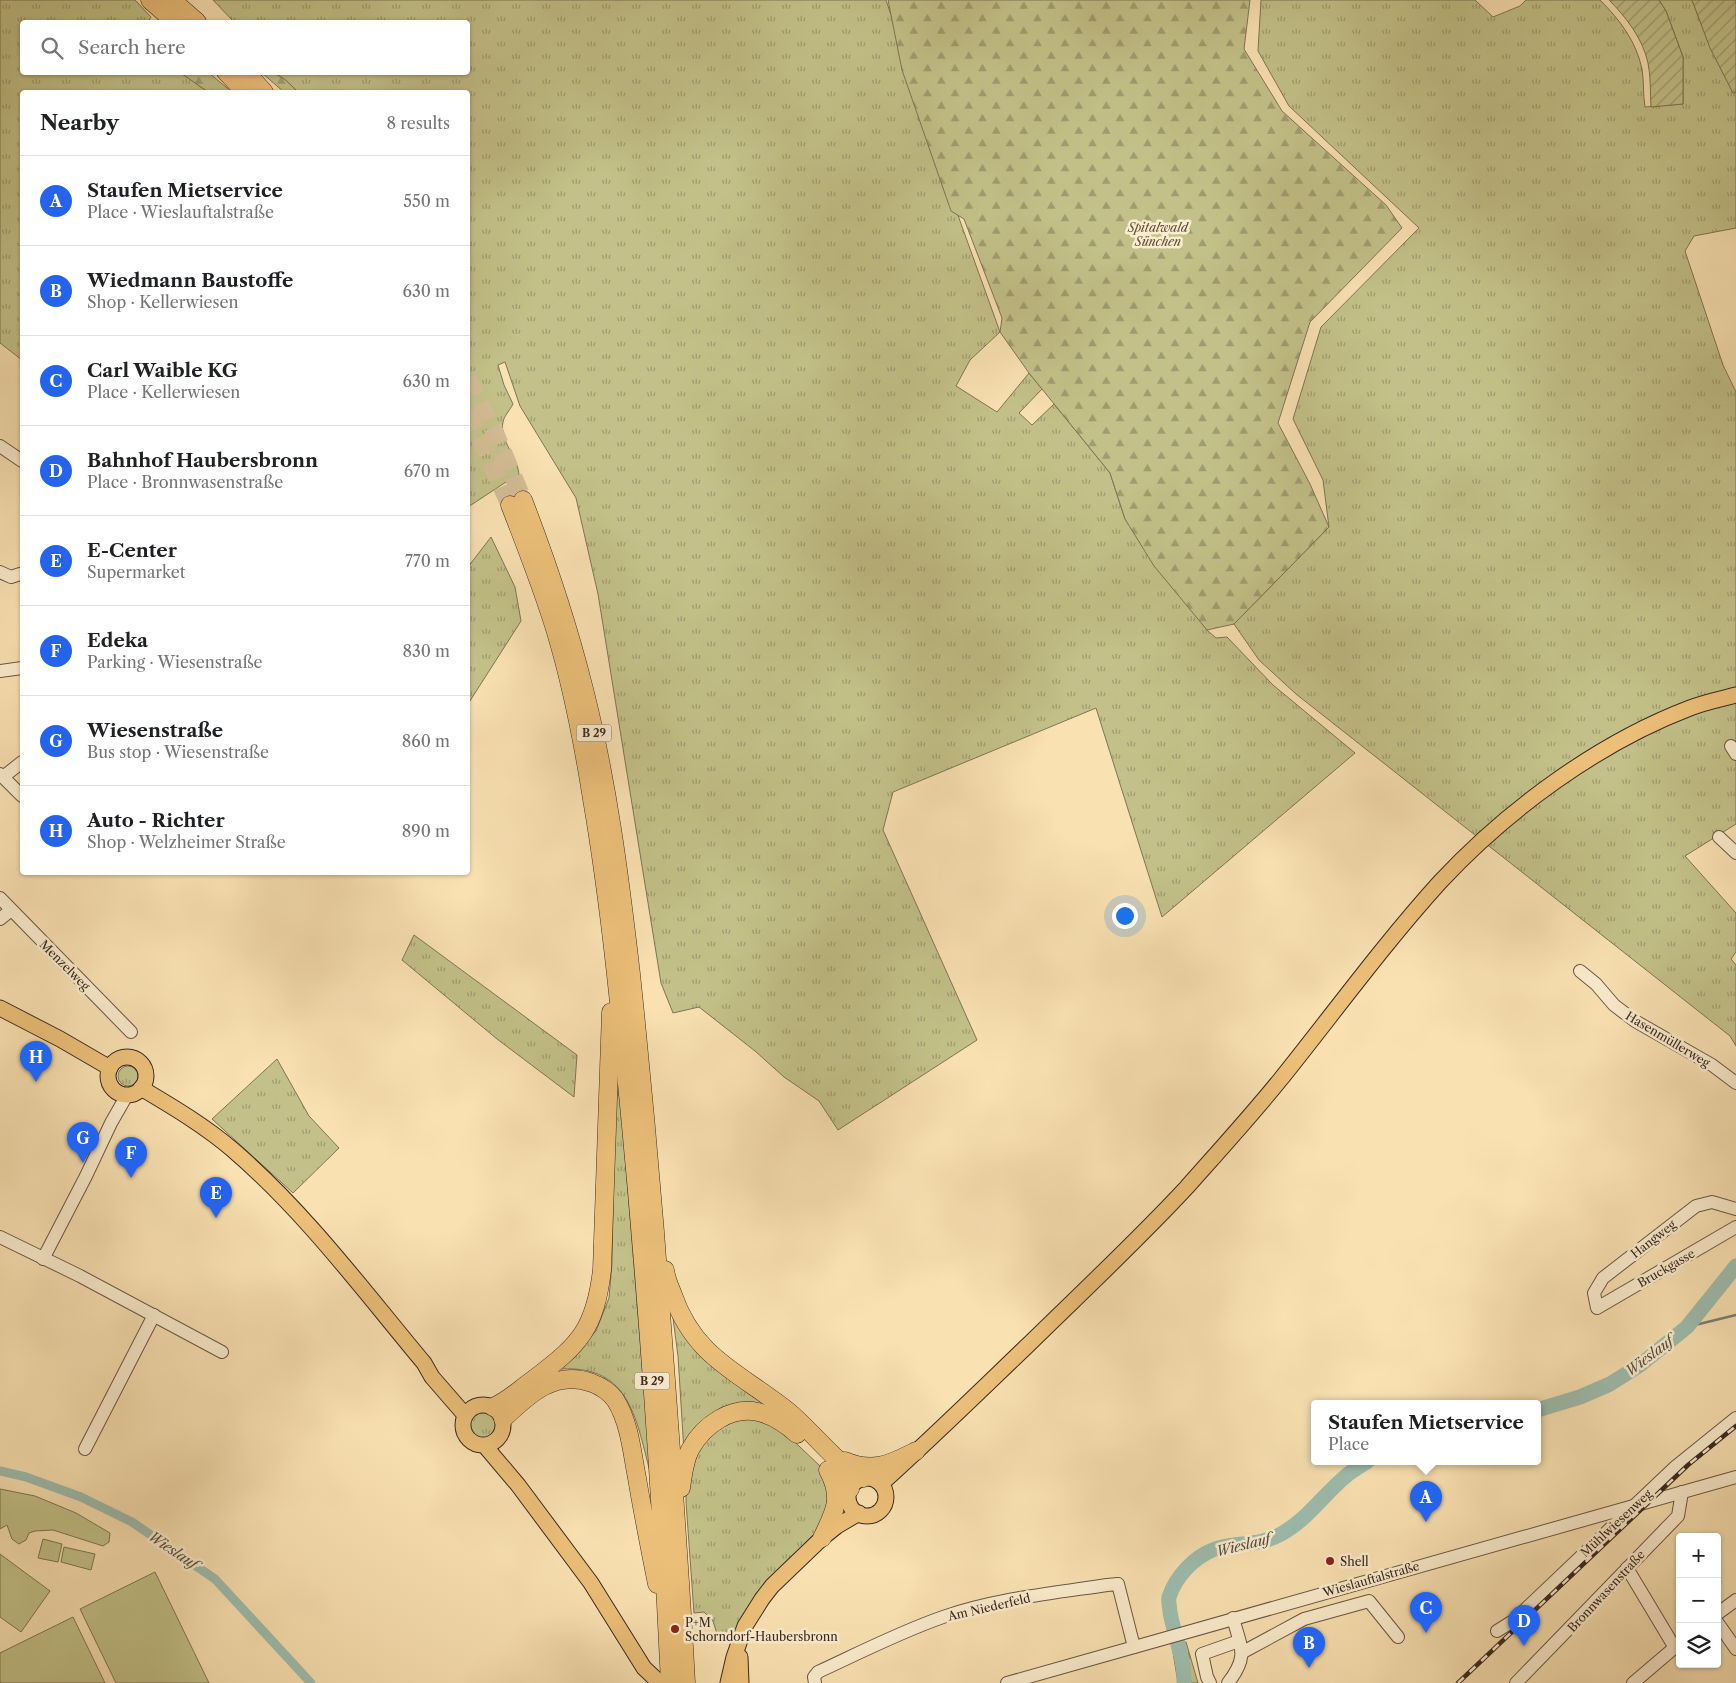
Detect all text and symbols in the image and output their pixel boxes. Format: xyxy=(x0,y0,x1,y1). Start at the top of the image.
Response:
search box xyxy=(20,20,470,75)
icon: search xyxy=(38,34,66,62)
text: Search here xyxy=(78,36,186,59)
text: Nearby xyxy=(40,110,119,135)
text: 8 results xyxy=(387,113,450,133)
text: Staufen Mietservice xyxy=(87,179,283,202)
text: A xyxy=(50,191,62,211)
text: 550 m xyxy=(403,191,450,211)
text: Place · Wieslauftalstraße xyxy=(87,202,274,222)
park label: Spitalwald Sünchen xyxy=(1127,220,1190,249)
text: Wiedmann Baustoffe xyxy=(87,269,293,292)
text: B xyxy=(50,281,62,301)
text: 630 m xyxy=(403,281,450,301)
text: Shop · Kellerwiesen xyxy=(87,292,239,312)
text: Carl Waible KG xyxy=(87,359,238,382)
text: C xyxy=(50,371,62,391)
text: 630 m xyxy=(403,371,450,391)
text: Place · Kellerwiesen xyxy=(87,382,240,402)
text: Bahnhof Haubersbronn xyxy=(87,449,318,472)
text: D xyxy=(49,461,63,481)
text: 670 m xyxy=(404,461,450,481)
text: Place · Bronnwasenstraße xyxy=(87,472,283,492)
text: E-Center xyxy=(87,539,177,562)
text: E xyxy=(50,551,62,571)
text: 770 m xyxy=(405,551,450,571)
text: Supermarket xyxy=(87,562,185,582)
text: Edeka xyxy=(87,629,148,652)
text: F xyxy=(51,641,61,661)
text: 830 m xyxy=(402,641,450,661)
text: Parking · Wiesenstraße xyxy=(87,652,263,672)
text: Wiesenstraße xyxy=(87,719,223,742)
road number: B 29 xyxy=(576,724,612,741)
text: G xyxy=(49,731,63,751)
text: 860 m xyxy=(402,731,450,751)
text: Bus stop · Wiesenstraße xyxy=(87,742,269,762)
text: Auto - Richter xyxy=(87,809,225,832)
text: H xyxy=(49,821,63,841)
text: 890 m xyxy=(402,821,450,841)
text: Shop · Welzheimer Straße xyxy=(87,832,286,852)
your location xyxy=(1112,903,1138,929)
street label: Menzelweg xyxy=(37,937,94,994)
street label: Hasenmüllerweg xyxy=(1623,1008,1714,1070)
pin: H xyxy=(20,1041,52,1082)
pin: G xyxy=(67,1122,99,1163)
pin: F xyxy=(115,1137,147,1178)
pin: E xyxy=(200,1177,232,1218)
street label: Hangweg xyxy=(1627,1216,1679,1261)
street label: Bruckgasse xyxy=(1635,1245,1698,1290)
water label: Wieslauf xyxy=(1622,1329,1681,1380)
road number: B 29 xyxy=(634,1372,670,1390)
popup xyxy=(1311,1400,1541,1465)
text: Staufen Mietservice xyxy=(1328,1411,1524,1434)
text: Place xyxy=(1328,1434,1369,1454)
pin: A xyxy=(1410,1481,1442,1522)
street label: Mühlwiesenweg xyxy=(1577,1486,1655,1560)
water label: Wieslauf xyxy=(145,1527,205,1576)
water label: Wieslauf xyxy=(1214,1528,1277,1560)
map controls xyxy=(1676,1533,1721,1668)
button: + xyxy=(1676,1533,1721,1578)
street label: Bronnwasenstraße xyxy=(1564,1547,1648,1635)
place label: Shell xyxy=(1340,1554,1369,1569)
marker: Shell xyxy=(1324,1555,1336,1567)
street label: Wieslauftalstraße xyxy=(1320,1558,1421,1600)
button: − xyxy=(1676,1578,1721,1623)
street label: Am Niederfeld xyxy=(945,1590,1032,1624)
pin: C xyxy=(1410,1592,1442,1633)
pin: D xyxy=(1508,1605,1540,1646)
place label: P+M Schorndorf-Haubersbronn xyxy=(685,1615,838,1644)
marker: P+M Schorndorf-Haubersbronn xyxy=(669,1623,681,1635)
button: layers xyxy=(1676,1623,1721,1668)
pin: B xyxy=(1293,1627,1325,1668)

